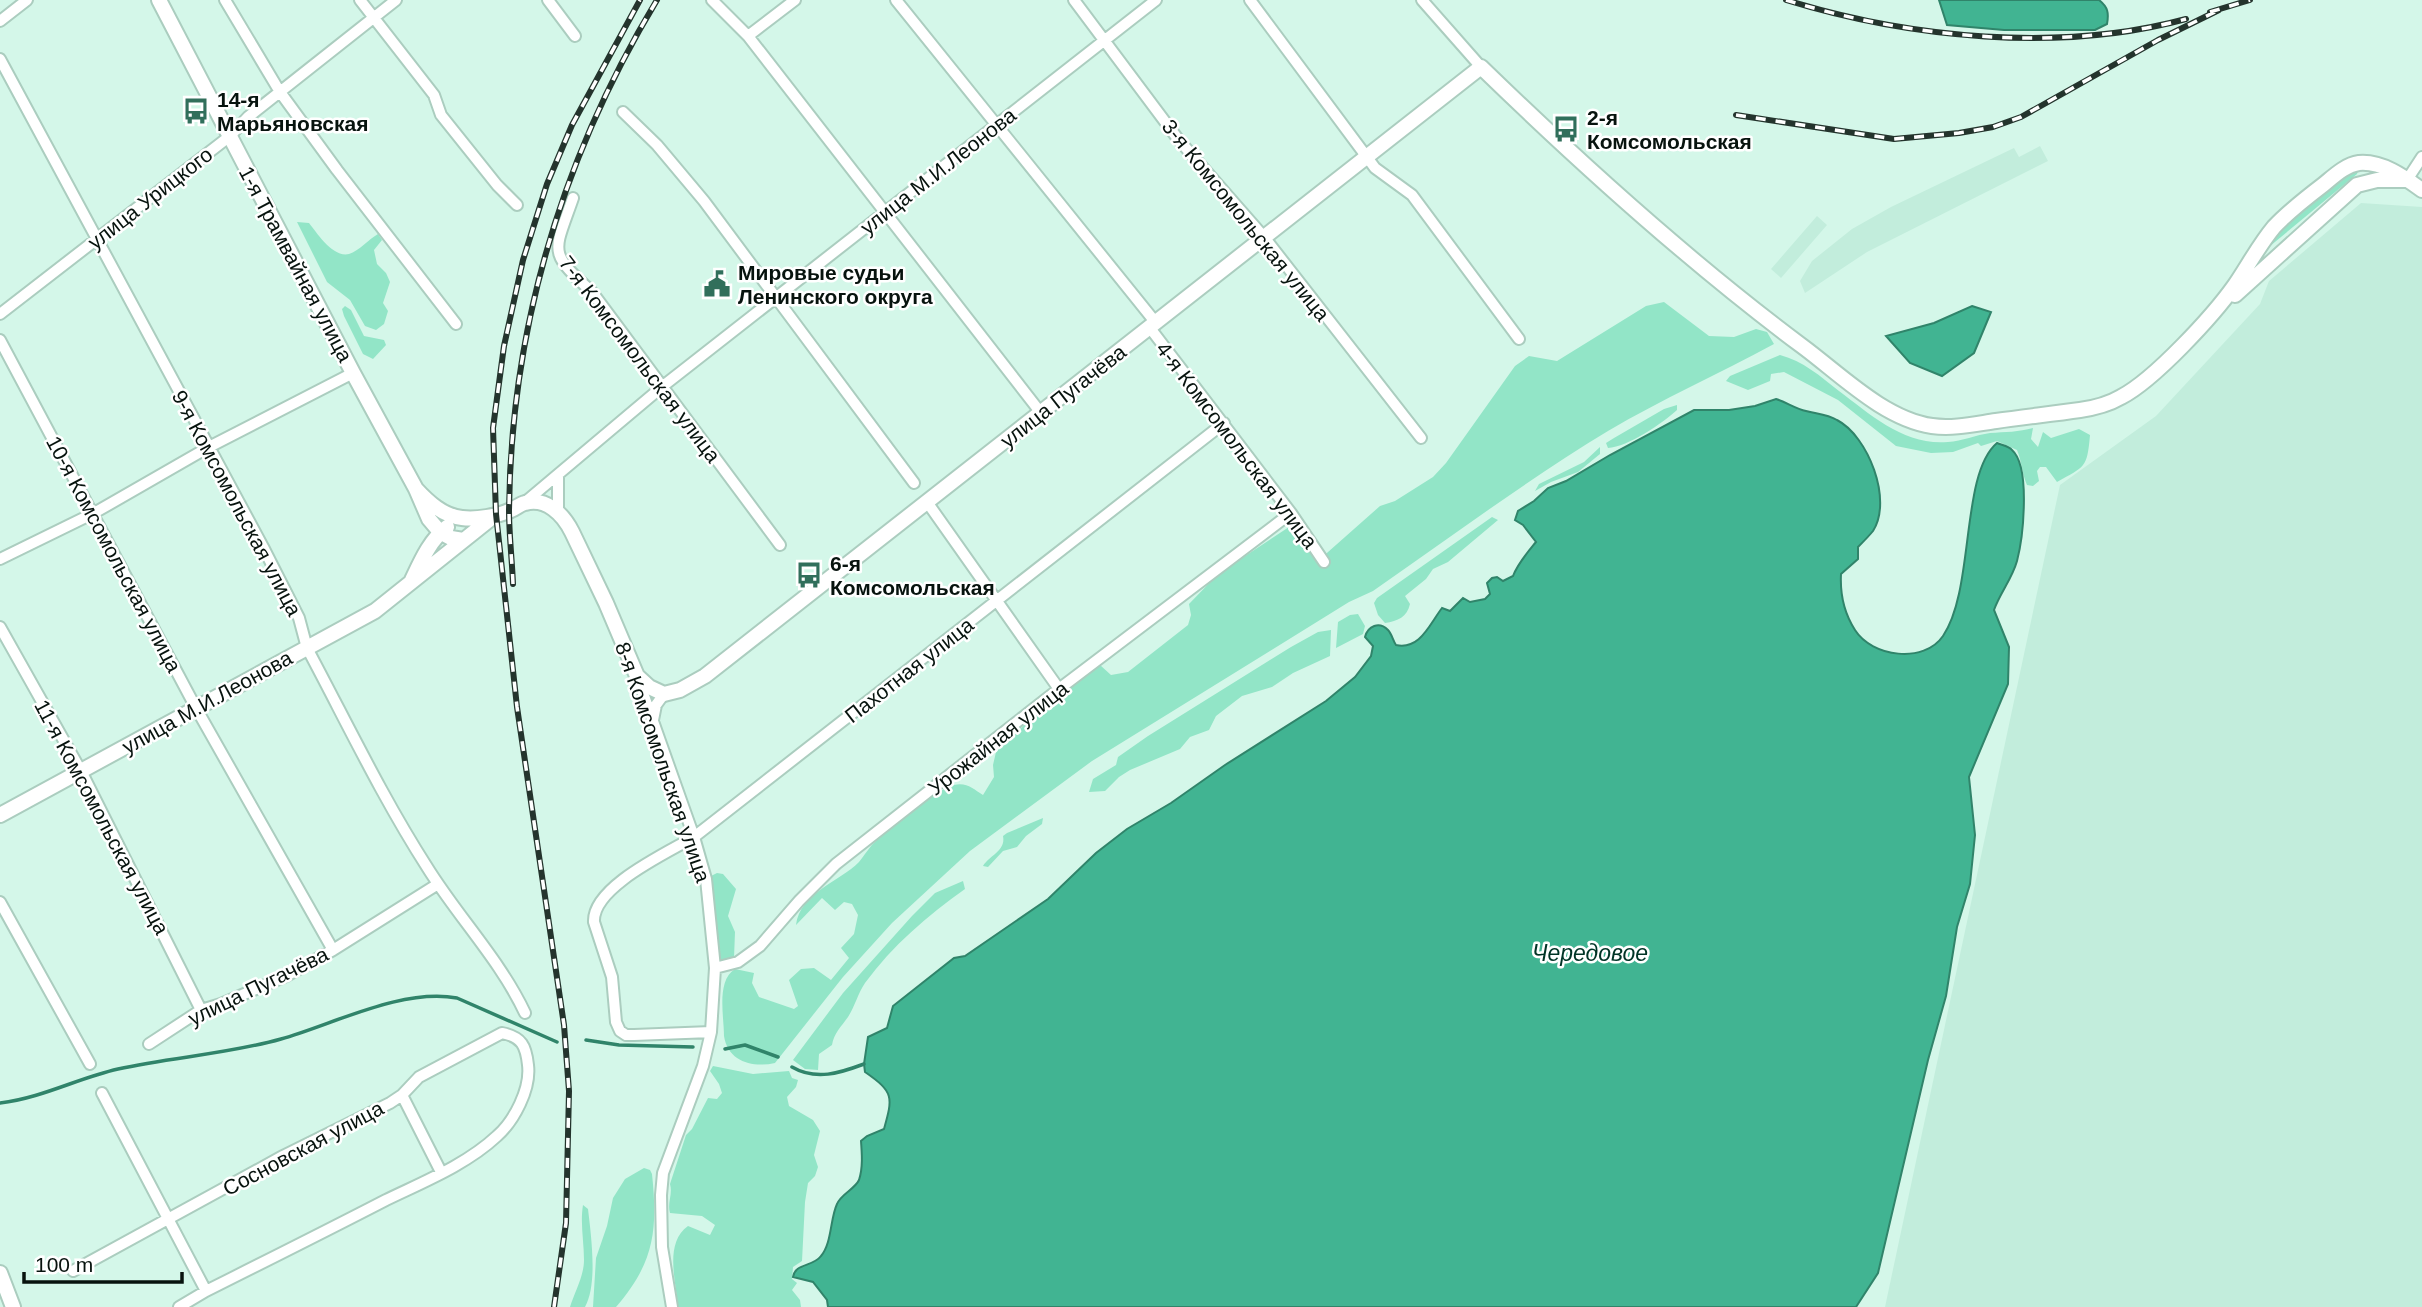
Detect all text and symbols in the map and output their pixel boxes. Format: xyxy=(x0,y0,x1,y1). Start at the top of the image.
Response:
place label: 14-я Марьяновская xyxy=(217,88,368,135)
bus stop icon: 14-я Марьяновская xyxy=(181,96,211,126)
street label: улица М.И.Леонова xyxy=(856,103,1021,239)
place label: 2-я Комсомольская xyxy=(1587,106,1752,153)
bus stop icon: 2-я Комсомольская xyxy=(1551,114,1581,144)
street label: 3-я Комсомольская улица xyxy=(1158,115,1335,326)
street label: улица Урицкого xyxy=(83,142,217,254)
street label: 1-я Трамвайная улица xyxy=(235,162,357,366)
street label: 7-я Комсомольская улица xyxy=(555,251,725,467)
place label: Мировые судьи Ленинского округа xyxy=(738,261,933,308)
public building icon: Мировые судьи Ленинского округа xyxy=(702,269,732,299)
street label: 4-я Комсомольская улица xyxy=(1152,337,1322,553)
street label: улица Пугачёва xyxy=(996,340,1131,452)
street label: 9-я Комсомольская улица xyxy=(168,386,307,620)
street label: 10-я Комсомольская улица xyxy=(42,432,186,676)
place label: 6-я Комсомольская xyxy=(830,552,995,599)
bus stop icon: 6-я Комсомольская xyxy=(794,560,824,590)
street label: Пахотная улица xyxy=(840,613,978,727)
street label: 8-я Комсомольская улица xyxy=(611,639,715,885)
street label: улица М.И.Леонова xyxy=(118,646,296,758)
street label: Урожайная улица xyxy=(923,676,1073,800)
street label: 11-я Комсомольская улица xyxy=(30,696,174,939)
water label: Чередовое xyxy=(1532,940,1648,966)
street label: улица Пугачёва xyxy=(184,942,332,1030)
street label: Сосновская улица xyxy=(219,1096,387,1200)
scale bar xyxy=(24,1240,182,1284)
text: 100 m xyxy=(35,1253,93,1276)

